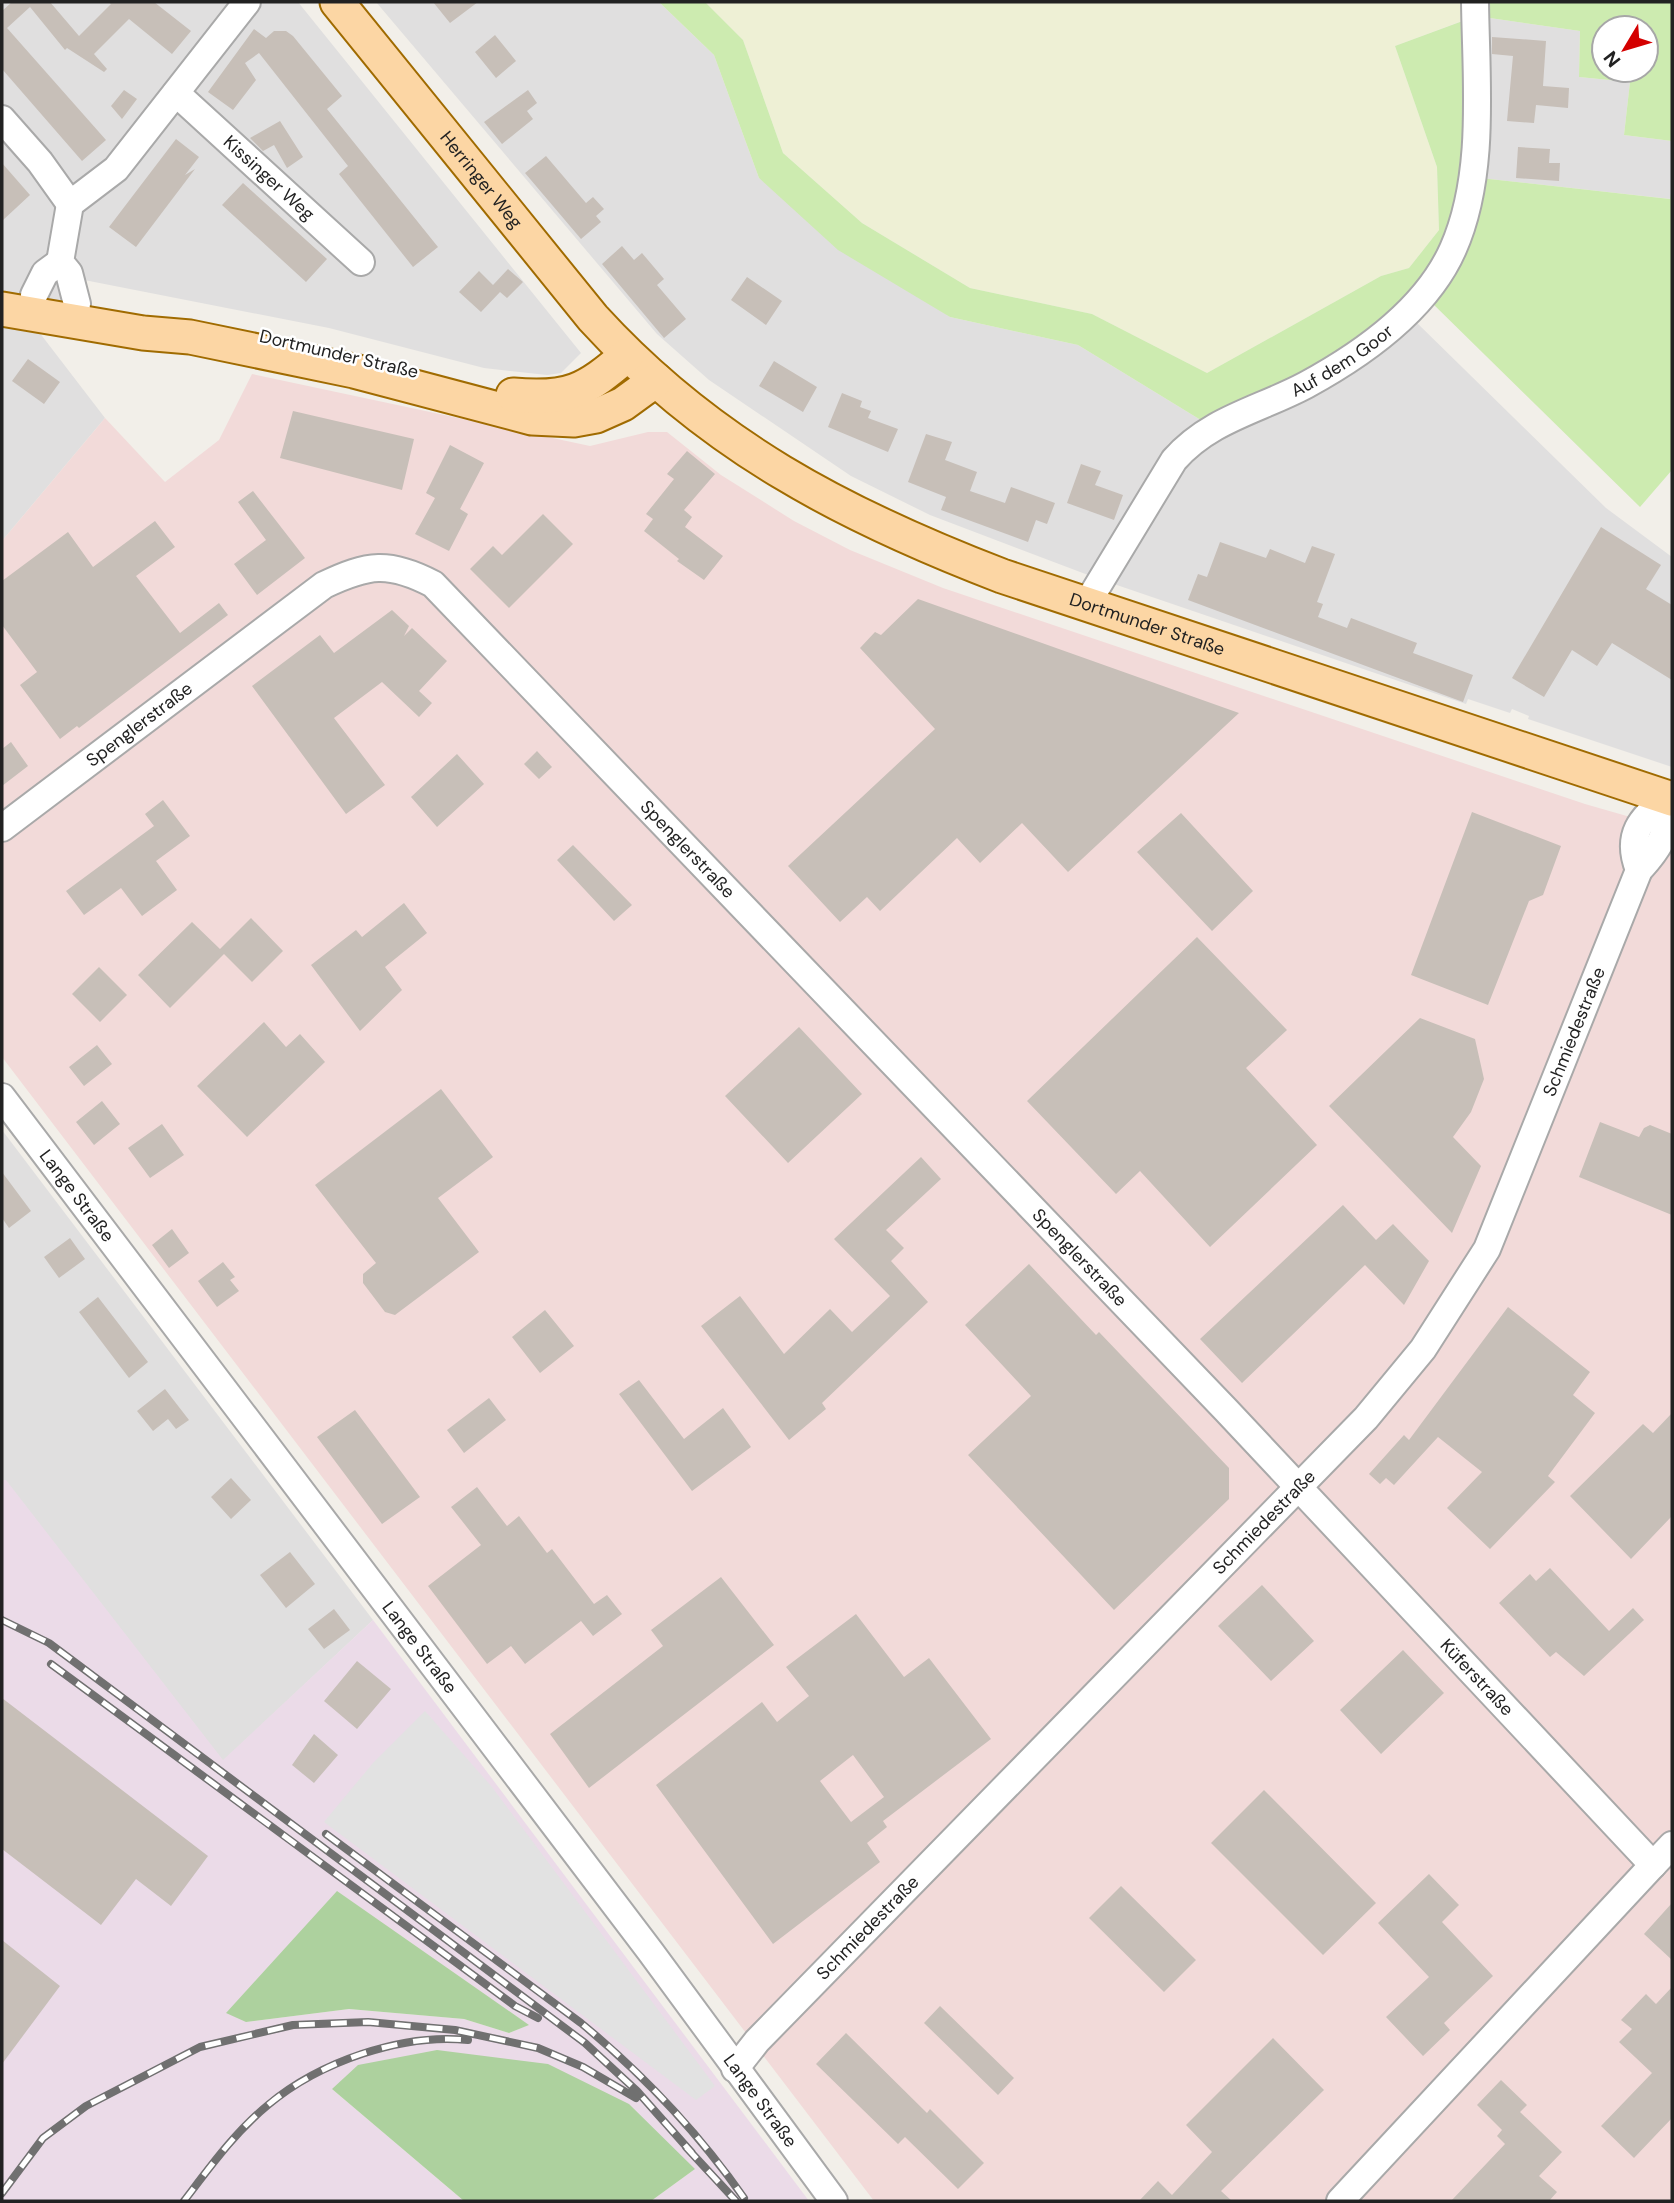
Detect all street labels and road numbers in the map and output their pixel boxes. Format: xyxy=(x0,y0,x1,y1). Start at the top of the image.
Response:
street label: Herringer Weg xyxy=(434,126,528,234)
street label: Kissinger Weg xyxy=(218,130,320,226)
street label: Auf dem Goor xyxy=(1287,319,1398,403)
street label: Dortmunder Straße xyxy=(257,324,421,384)
street label: Dortmunder Straße xyxy=(1066,587,1228,661)
street label: Spenglerstraße xyxy=(81,676,197,772)
street label: Spenglerstraße xyxy=(635,795,740,903)
street label: Schmiedestraße xyxy=(1537,964,1611,1100)
street label: Lange Straße xyxy=(34,1145,120,1247)
street label: Spenglerstraße xyxy=(1027,1203,1132,1312)
street label: Schmiedestraße xyxy=(1207,1465,1321,1580)
street label: Lange Straße xyxy=(377,1596,463,1699)
street label: Küferstraße xyxy=(1435,1634,1519,1721)
street label: Schmiedestraße xyxy=(811,1870,924,1985)
street label: Lange Straße xyxy=(718,2049,803,2152)

